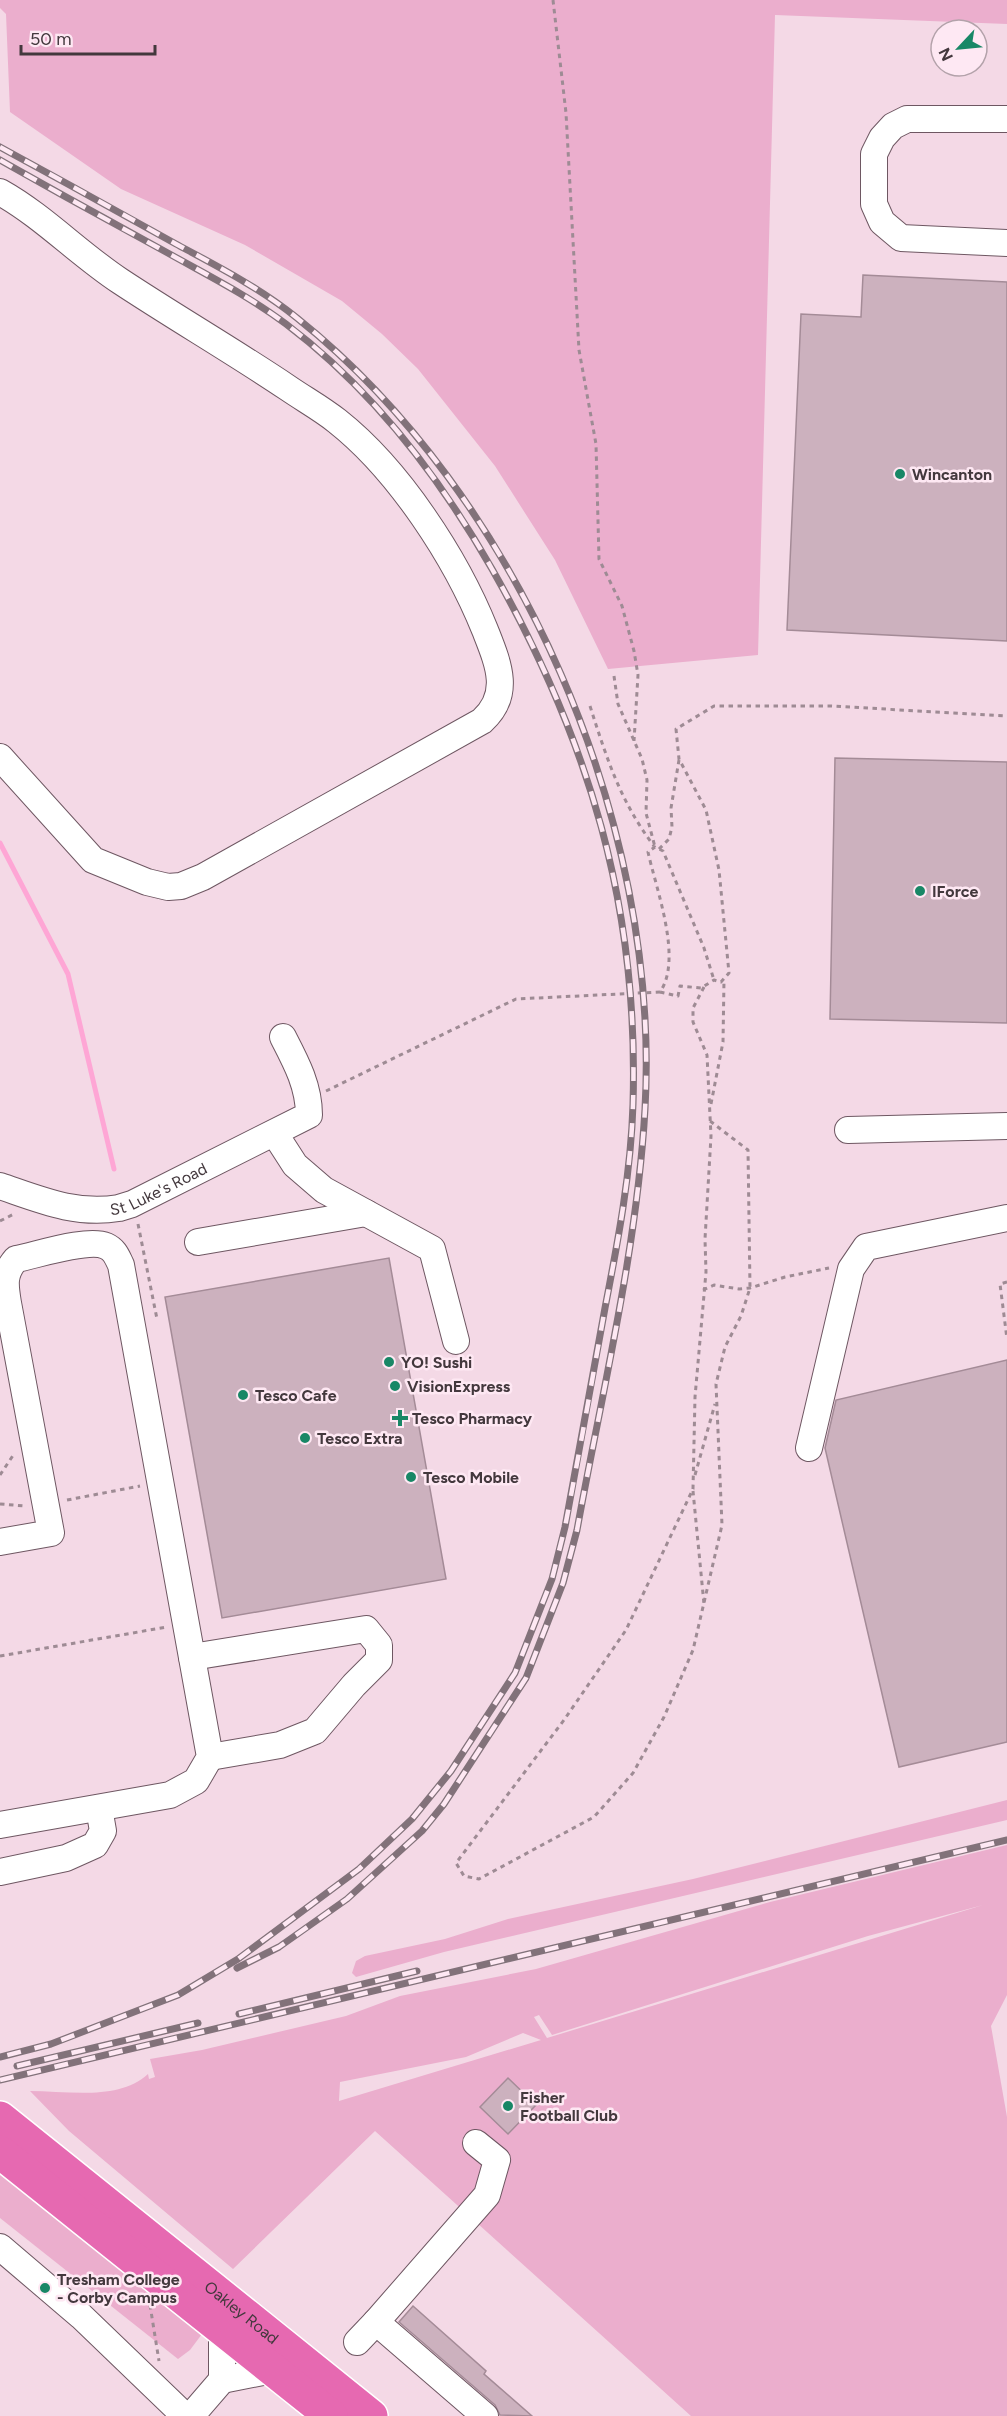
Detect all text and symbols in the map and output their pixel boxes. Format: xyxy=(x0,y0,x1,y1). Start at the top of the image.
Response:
scale bar xyxy=(21,18,154,56)
north arrow xyxy=(929,18,989,78)
text: 50 m xyxy=(30,28,72,50)
text: N xyxy=(935,45,957,64)
place label: Wincanton xyxy=(912,465,992,484)
marker: Wincanton xyxy=(893,467,907,481)
place label: IForce xyxy=(932,882,978,901)
marker: IForce xyxy=(913,884,927,898)
street label: St Luke's Road xyxy=(109,1159,210,1219)
place label: YO! Sushi xyxy=(401,1353,472,1372)
marker: YO! Sushi xyxy=(382,1355,396,1369)
place label: VisionExpress xyxy=(407,1377,511,1396)
marker: VisionExpress xyxy=(388,1379,402,1393)
place label: Tesco Cafe xyxy=(255,1386,337,1405)
marker: Tesco Cafe xyxy=(236,1388,250,1402)
place label: Tesco Pharmacy xyxy=(412,1409,533,1428)
marker: Tesco Pharmacy xyxy=(393,1411,407,1425)
place label: Tesco Extra xyxy=(317,1429,402,1448)
marker: Tesco Extra xyxy=(298,1431,312,1445)
place label: Tesco Mobile xyxy=(423,1468,519,1487)
marker: Tesco Mobile xyxy=(404,1470,418,1484)
place label: Fisher Football Club xyxy=(520,2088,618,2125)
marker: Fisher Football Club xyxy=(501,2099,515,2113)
place label: Tresham College - Corby Campus xyxy=(57,2270,180,2307)
street label: Oakley Road xyxy=(200,2277,282,2348)
marker: Tresham College - Corby Campus xyxy=(38,2281,52,2295)

